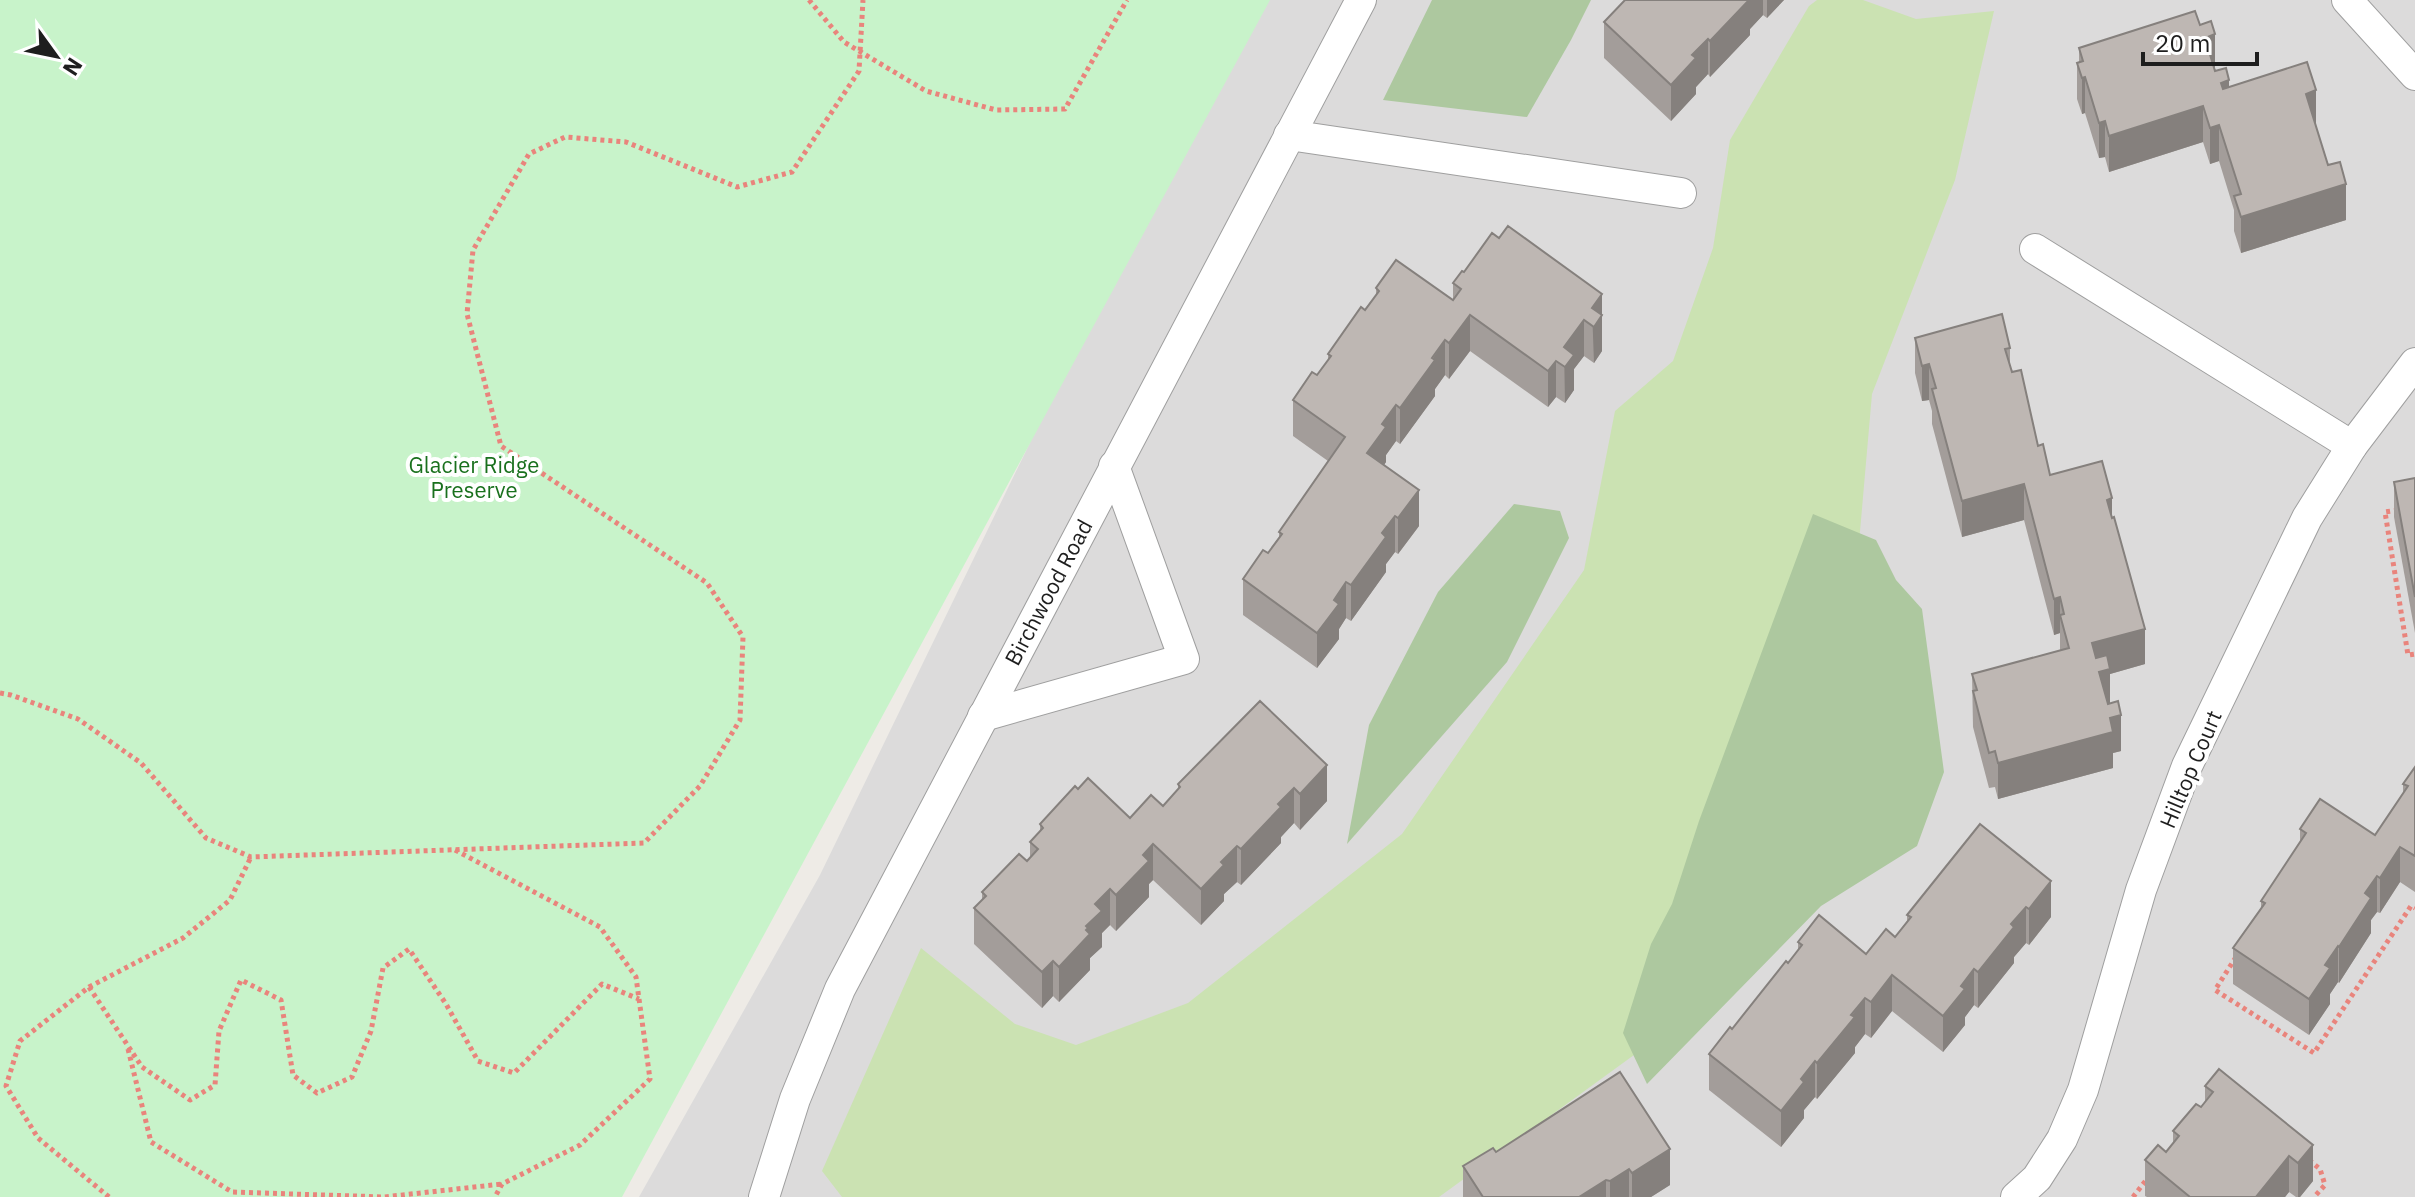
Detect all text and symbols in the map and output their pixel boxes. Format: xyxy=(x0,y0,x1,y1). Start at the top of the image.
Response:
north arrow xyxy=(16,16,96,96)
scale bar xyxy=(2143,16,2257,66)
text: 20 m xyxy=(2155,27,2210,59)
text: N xyxy=(57,53,90,82)
park label: Glacier Ridge Preserve xyxy=(409,450,539,504)
street label: Birchwood Road xyxy=(997,514,1099,670)
street label: Hilltop Court xyxy=(2152,706,2228,832)

